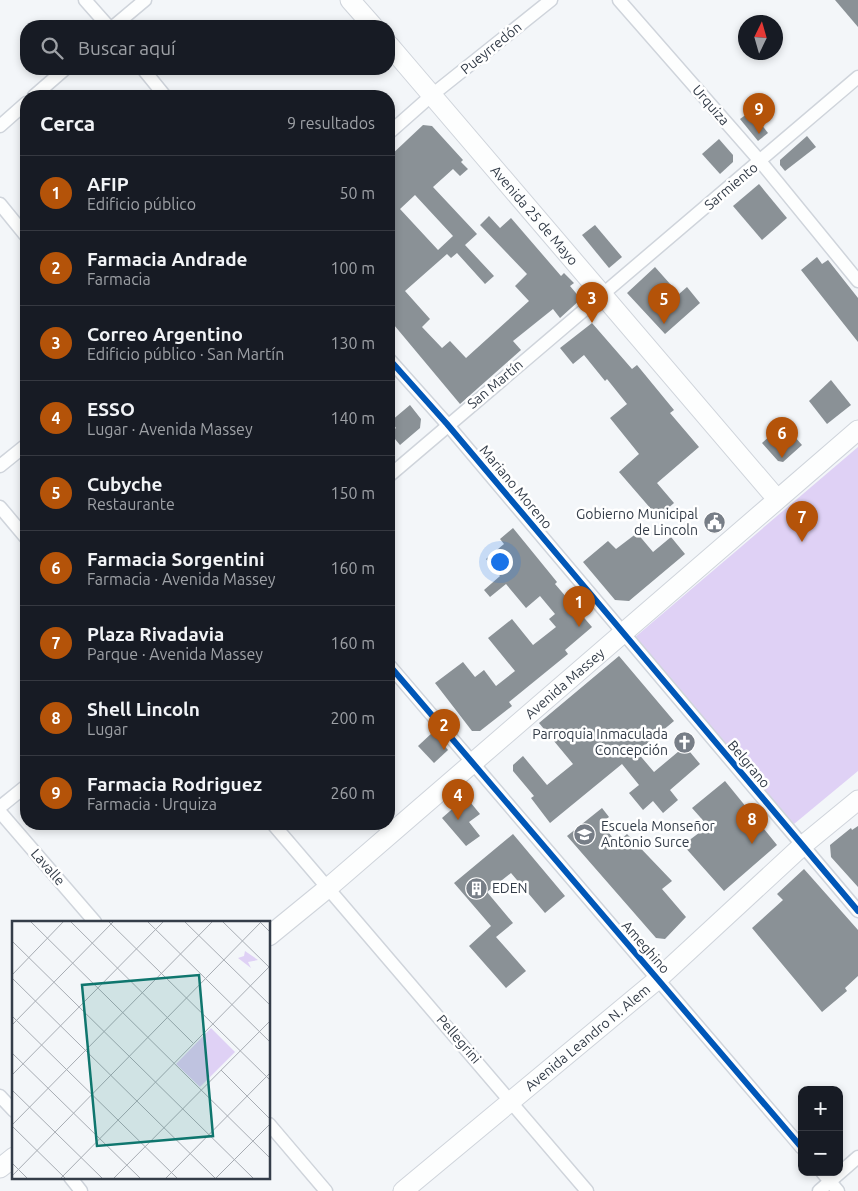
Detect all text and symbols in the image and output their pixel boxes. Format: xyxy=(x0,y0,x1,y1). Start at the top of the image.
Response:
north arrow xyxy=(738,15,783,60)
street label: Pueyrredón xyxy=(457,19,525,77)
search box xyxy=(20,20,395,75)
icon: search xyxy=(38,34,66,62)
text: Buscar aquí xyxy=(78,37,176,59)
street label: Urquiza xyxy=(689,82,733,128)
pin: 9 xyxy=(743,93,775,134)
text: Cerca xyxy=(40,111,95,135)
text: 9 resultados xyxy=(287,114,375,132)
street label: Sarmiento xyxy=(701,159,761,213)
street label: Avenida 25 de Mayo xyxy=(488,162,582,268)
text: AFIP xyxy=(87,173,129,195)
text: 1 xyxy=(51,184,61,202)
text: 50 m xyxy=(339,184,375,202)
text: Edificio público xyxy=(87,195,196,213)
text: Farmacia Andrade xyxy=(87,248,248,270)
text: 2 xyxy=(51,259,61,277)
text: 100 m xyxy=(330,259,375,277)
text: Farmacia xyxy=(87,270,151,288)
pin: 3 xyxy=(576,282,608,323)
pin: 5 xyxy=(648,283,680,324)
text: Correo Argentino xyxy=(87,323,243,345)
text: 3 xyxy=(51,334,61,352)
text: 130 m xyxy=(330,334,375,352)
text: Edificio público · San Martín xyxy=(87,345,284,363)
street label: San Martín xyxy=(464,356,526,412)
text: ESSO xyxy=(87,398,135,420)
text: 4 xyxy=(51,409,61,427)
text: 140 m xyxy=(330,409,375,427)
pin: 6 xyxy=(766,417,798,458)
text: Lugar · Avenida Massey xyxy=(87,420,253,438)
street label: Mariano Moreno xyxy=(476,442,556,532)
text: Cubyche xyxy=(87,473,162,495)
text: 5 xyxy=(51,484,61,502)
text: 150 m xyxy=(330,484,375,502)
text: Restaurante xyxy=(87,495,175,513)
pin: 7 xyxy=(786,501,818,542)
place label: Gobierno Municipal de Lincoln xyxy=(576,506,698,538)
public building icon: Gobierno Municipal de Lincoln xyxy=(702,510,726,534)
text: Farmacia Sorgentini xyxy=(87,548,264,570)
your location xyxy=(487,549,513,575)
text: 6 xyxy=(51,559,61,577)
text: 160 m xyxy=(330,559,375,577)
text: Farmacia · Avenida Massey xyxy=(87,570,276,588)
pin: 1 xyxy=(563,586,595,627)
text: Plaza Rivadavia xyxy=(87,623,224,645)
text: 7 xyxy=(51,634,61,652)
text: 160 m xyxy=(330,634,375,652)
text: Parque · Avenida Massey xyxy=(87,645,263,663)
street label: Avenida Massey xyxy=(522,645,608,722)
text: Shell Lincoln xyxy=(87,698,200,720)
text: 8 xyxy=(51,709,61,727)
text: 200 m xyxy=(330,709,375,727)
pin: 2 xyxy=(428,709,460,750)
text: Lugar xyxy=(87,720,128,738)
place label: Parroquia Inmaculada Concepción xyxy=(532,726,668,758)
church icon: Parroquia Inmaculada Concepción xyxy=(672,730,696,754)
street label: Belgrano xyxy=(725,737,773,791)
text: Farmacia Rodriguez xyxy=(87,773,262,795)
pin: 4 xyxy=(442,779,474,820)
text: 9 xyxy=(51,784,61,802)
text: 260 m xyxy=(330,784,375,802)
text: Farmacia · Urquiza xyxy=(87,795,217,813)
pin: 8 xyxy=(736,803,768,844)
place label: Escuela Monseñor Antonio Surce xyxy=(601,818,716,850)
school or university icon: Escuela Monseñor Antonio Surce xyxy=(573,822,597,846)
street label: Lavalle xyxy=(28,845,68,889)
building icon: EDEN xyxy=(464,876,488,900)
place label: EDEN xyxy=(492,880,528,896)
street label: Ameghino xyxy=(619,917,673,977)
inset map xyxy=(12,921,270,1178)
street label: Avenida Leandro N. Alem xyxy=(522,981,653,1094)
street label: Pellegrini xyxy=(434,1011,484,1067)
map controls xyxy=(798,1086,843,1176)
button: + xyxy=(798,1086,843,1131)
button: − xyxy=(798,1131,843,1176)

